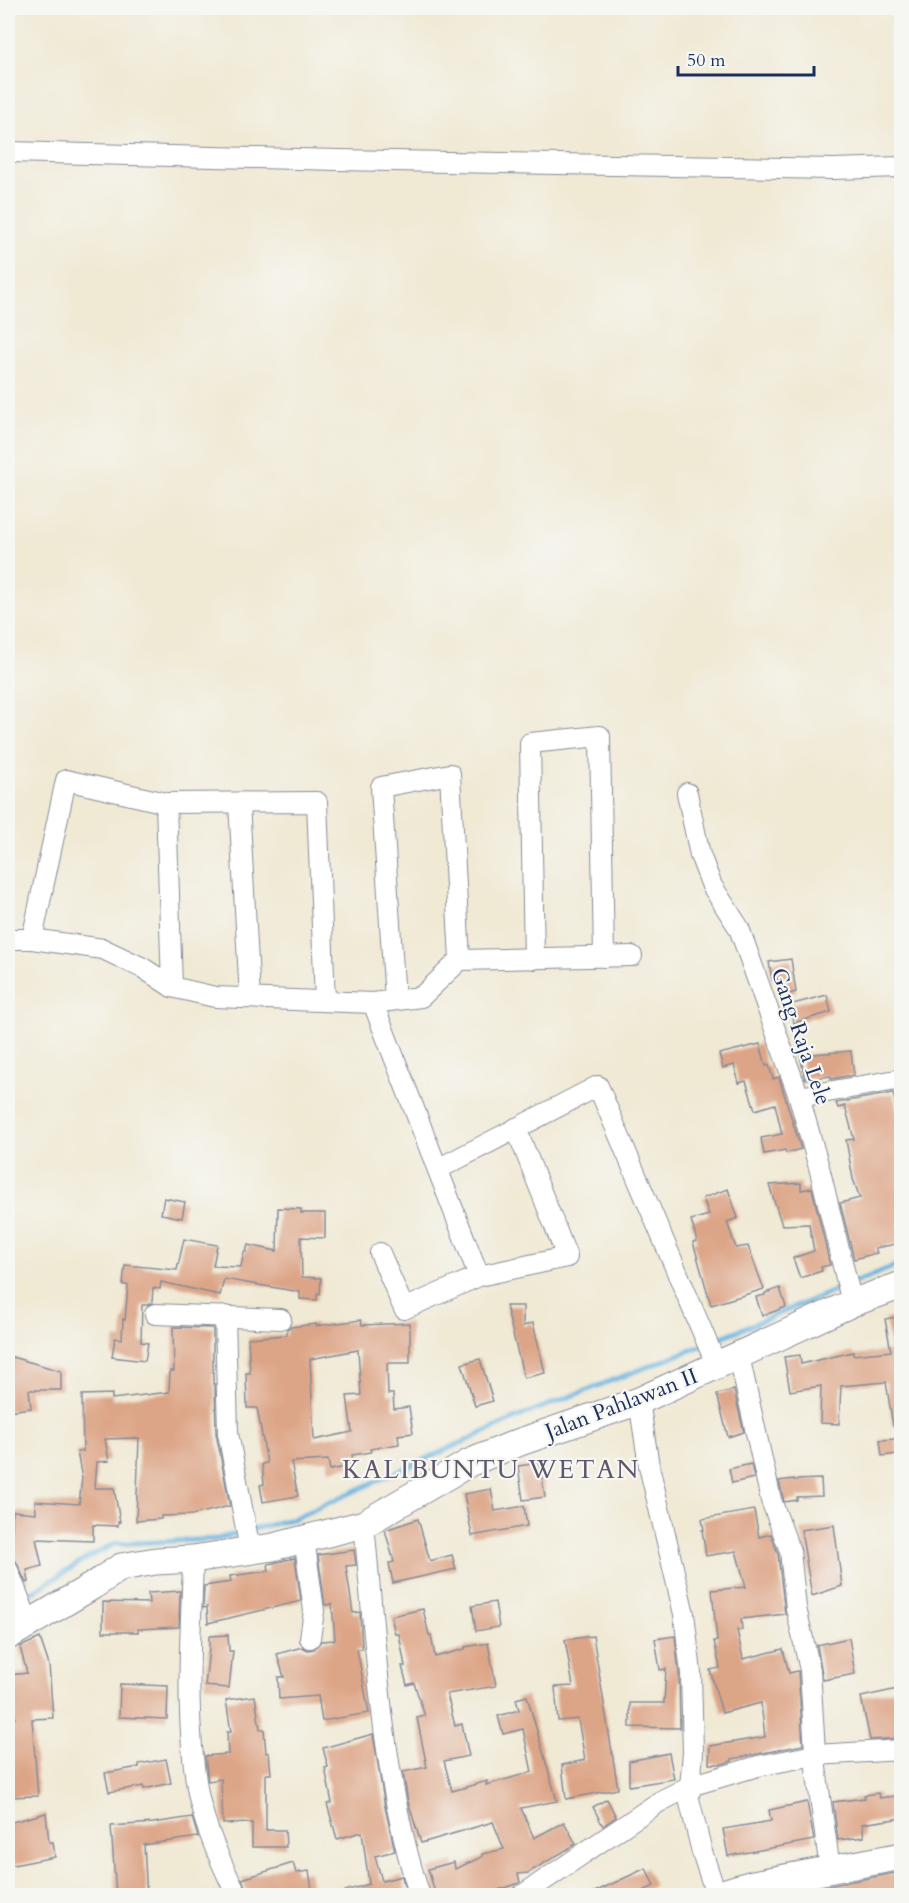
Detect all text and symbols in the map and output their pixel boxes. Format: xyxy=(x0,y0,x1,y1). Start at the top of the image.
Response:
scale bar xyxy=(678,39,814,77)
text: 50 m xyxy=(687,48,726,73)
street label: Gang Raja Lele xyxy=(764,964,839,1109)
street label: Jalan Pahlawan II xyxy=(538,1361,702,1448)
district label: KALIBUNTU WETAN xyxy=(342,1452,640,1487)

